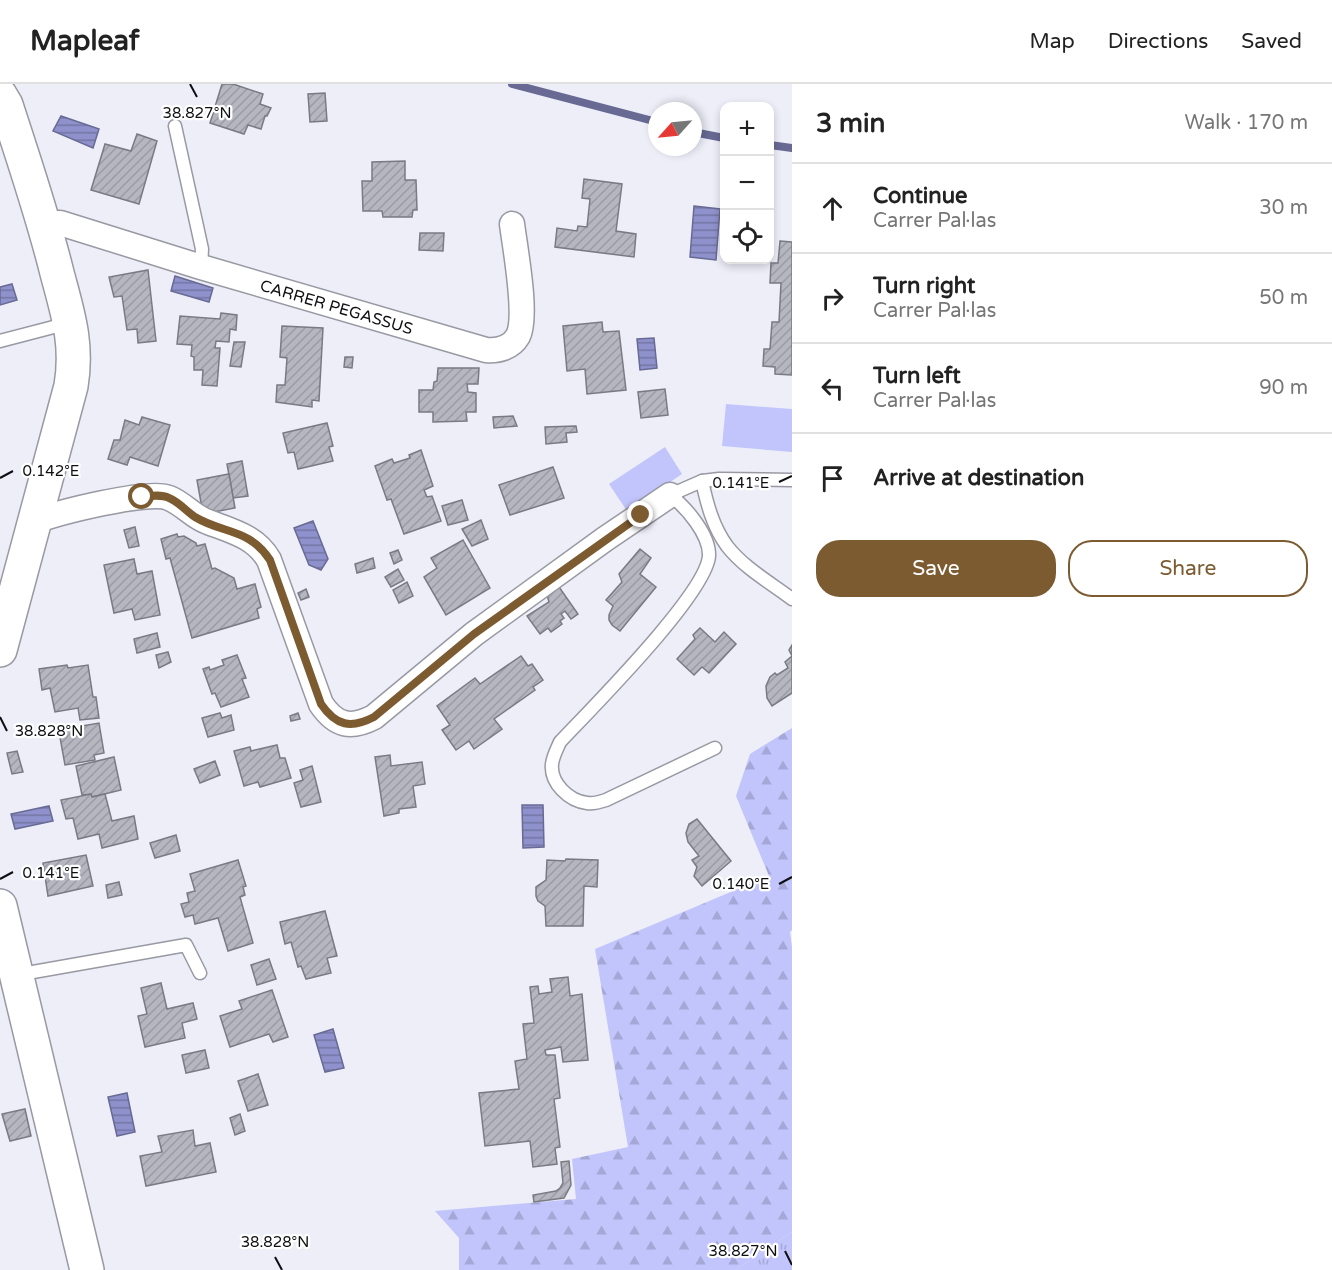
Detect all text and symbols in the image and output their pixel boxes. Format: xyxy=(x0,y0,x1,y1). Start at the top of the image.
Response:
text: Mapleaf xyxy=(30,24,139,58)
text: Map xyxy=(1029,29,1075,54)
text: Directions xyxy=(1108,29,1208,54)
text: Saved xyxy=(1241,29,1302,54)
north arrow xyxy=(648,102,702,156)
map controls xyxy=(720,102,774,264)
button: + xyxy=(720,102,774,156)
text: 38.827°N xyxy=(163,104,231,122)
text: 3 min xyxy=(816,108,885,139)
text: Walk · 170 m xyxy=(1185,111,1308,135)
button: − xyxy=(720,156,774,210)
text: Continue xyxy=(873,183,968,209)
icon: ahead xyxy=(816,192,849,225)
text: 30 m xyxy=(1259,196,1308,220)
text: Carrer Pal·las xyxy=(873,209,996,233)
button: locate xyxy=(720,210,774,264)
text: Turn right xyxy=(873,273,975,299)
street label: CARRER PEGASSUS xyxy=(258,276,415,339)
icon: right xyxy=(816,282,849,315)
text: 50 m xyxy=(1259,286,1308,310)
text: Carrer Pal·las xyxy=(873,299,996,323)
text: Turn left xyxy=(873,363,961,389)
icon: left xyxy=(816,372,849,405)
text: 90 m xyxy=(1259,376,1308,400)
text: Carrer Pal·las xyxy=(873,389,996,413)
text: 0.142°E xyxy=(23,462,79,480)
icon: arrive xyxy=(816,462,849,495)
text: Arrive at destination xyxy=(873,465,1084,491)
text: 0.141°E xyxy=(713,474,769,492)
route start xyxy=(128,483,154,509)
route end xyxy=(627,501,653,527)
button: Save xyxy=(816,540,1056,597)
button: Share xyxy=(1068,540,1308,597)
text: 38.828°N xyxy=(15,722,83,740)
text: 0.141°E xyxy=(23,864,79,882)
text: 0.140°E xyxy=(713,875,769,893)
text: 38.828°N xyxy=(241,1233,309,1251)
text: 38.827°N xyxy=(709,1242,777,1260)

